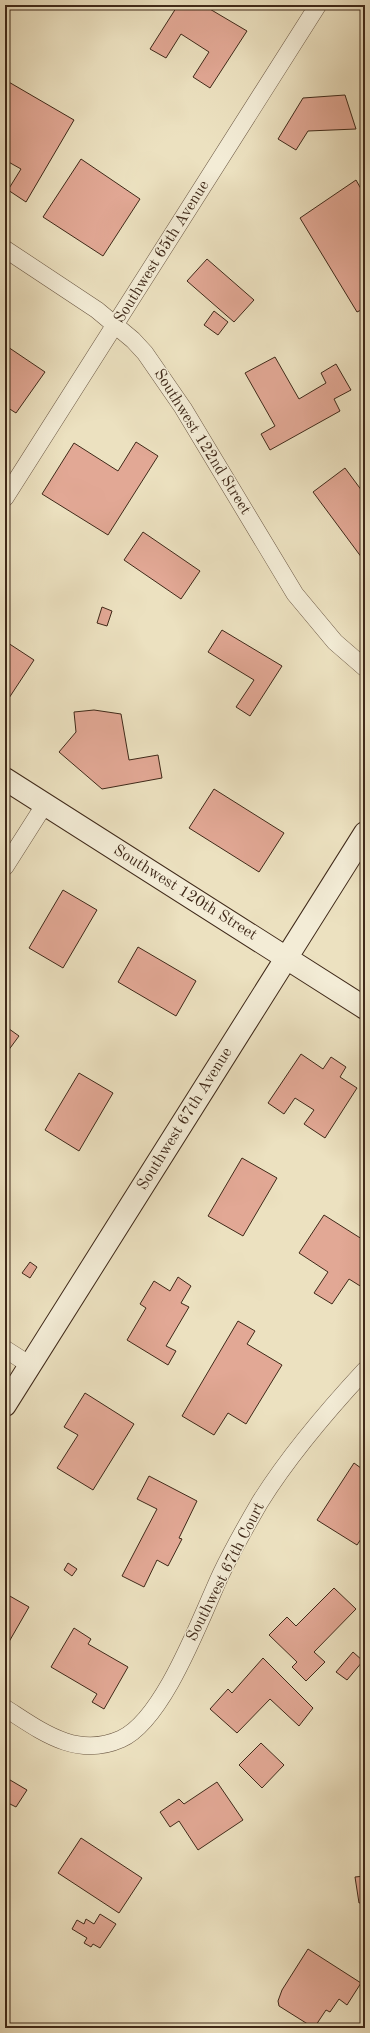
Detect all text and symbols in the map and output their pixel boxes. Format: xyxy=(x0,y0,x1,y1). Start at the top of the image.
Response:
street label: Southwest 65th Avenue xyxy=(112,178,212,326)
street label: Southwest 122nd Street xyxy=(151,366,254,518)
street label: Southwest 120th Street xyxy=(110,842,260,944)
street label: Southwest 67th Avenue xyxy=(135,1045,235,1193)
street label: Southwest 67th Court xyxy=(184,1500,268,1644)

